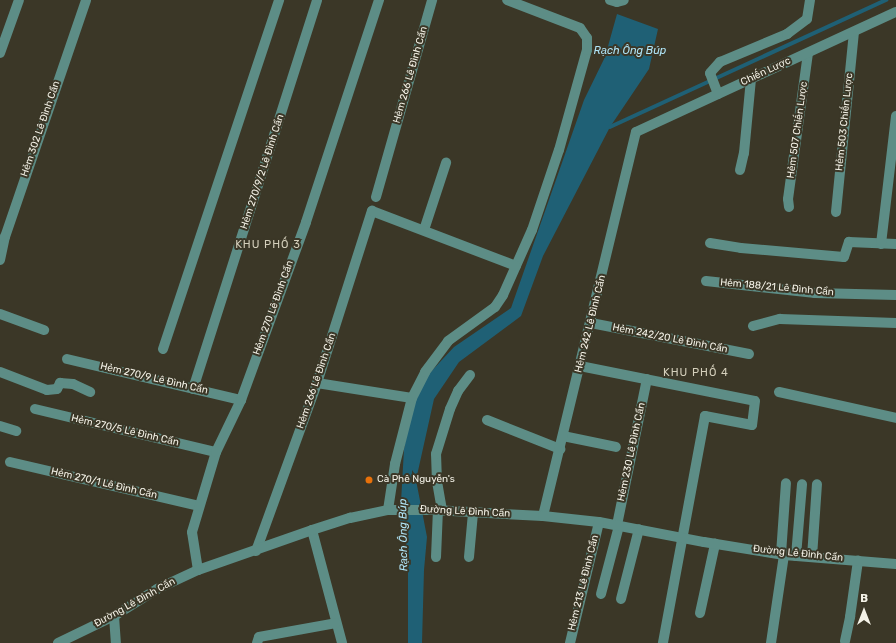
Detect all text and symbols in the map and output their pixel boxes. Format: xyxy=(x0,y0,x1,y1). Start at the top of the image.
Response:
street label: Hẻm 266 Lê Đình Cẩn xyxy=(391,25,431,125)
water label: Rạch Ông Búp xyxy=(594,44,666,58)
street label: Chiến Lược xyxy=(739,55,793,89)
street label: Hẻm 503 Chiến Lược xyxy=(834,72,856,172)
street label: Hẻm 302 Lê Đình Cẩn xyxy=(19,79,63,179)
street label: Hẻm 507 Chiến Lược xyxy=(785,81,811,179)
street label: Hẻm 270/9/2 Lê Đình Cẩn xyxy=(239,113,287,231)
district label: KHU PHỐ 3 xyxy=(235,238,301,252)
street label: Hẻm 270 Lê Đình Cẩn xyxy=(251,259,297,357)
street label: Hẻm 242 Lê Đình Cẩn xyxy=(573,274,609,374)
street label: Hẻm 188/21 Lê Đình Cẩn xyxy=(720,277,834,299)
street label: Hẻm 242/20 Lê Đình Cẩn xyxy=(611,322,729,356)
street label: Hẻm 266 Lê Đình Cẩn xyxy=(295,332,339,430)
street label: Hẻm 270/9 Lê Đình Cẩn xyxy=(99,361,209,397)
district label: KHU PHỐ 4 xyxy=(663,366,729,380)
street label: Hẻm 230 Lê Đình Cẩn xyxy=(616,402,648,502)
street label: Hẻm 270/5 Lê Đình Cẩn xyxy=(70,413,180,449)
street label: Hẻm 270/1 Lê Đình Cẩn xyxy=(50,466,158,502)
place label: Cà Phê Nguyễn's xyxy=(377,474,455,486)
marker: Cà Phê Nguyễn's xyxy=(364,475,374,485)
water label: Rạch Ông Búp xyxy=(397,499,411,571)
street label: Đường Lê Đình Cẩn xyxy=(419,504,511,520)
street label: Hẻm 213 Lê Đình Cẩn xyxy=(566,534,602,632)
street label: Đường Lê Đình Cẩn xyxy=(752,543,844,565)
street label: Đường Lê Đình Cẩn xyxy=(92,576,178,630)
north arrow xyxy=(844,591,884,631)
text: B xyxy=(860,592,868,605)

